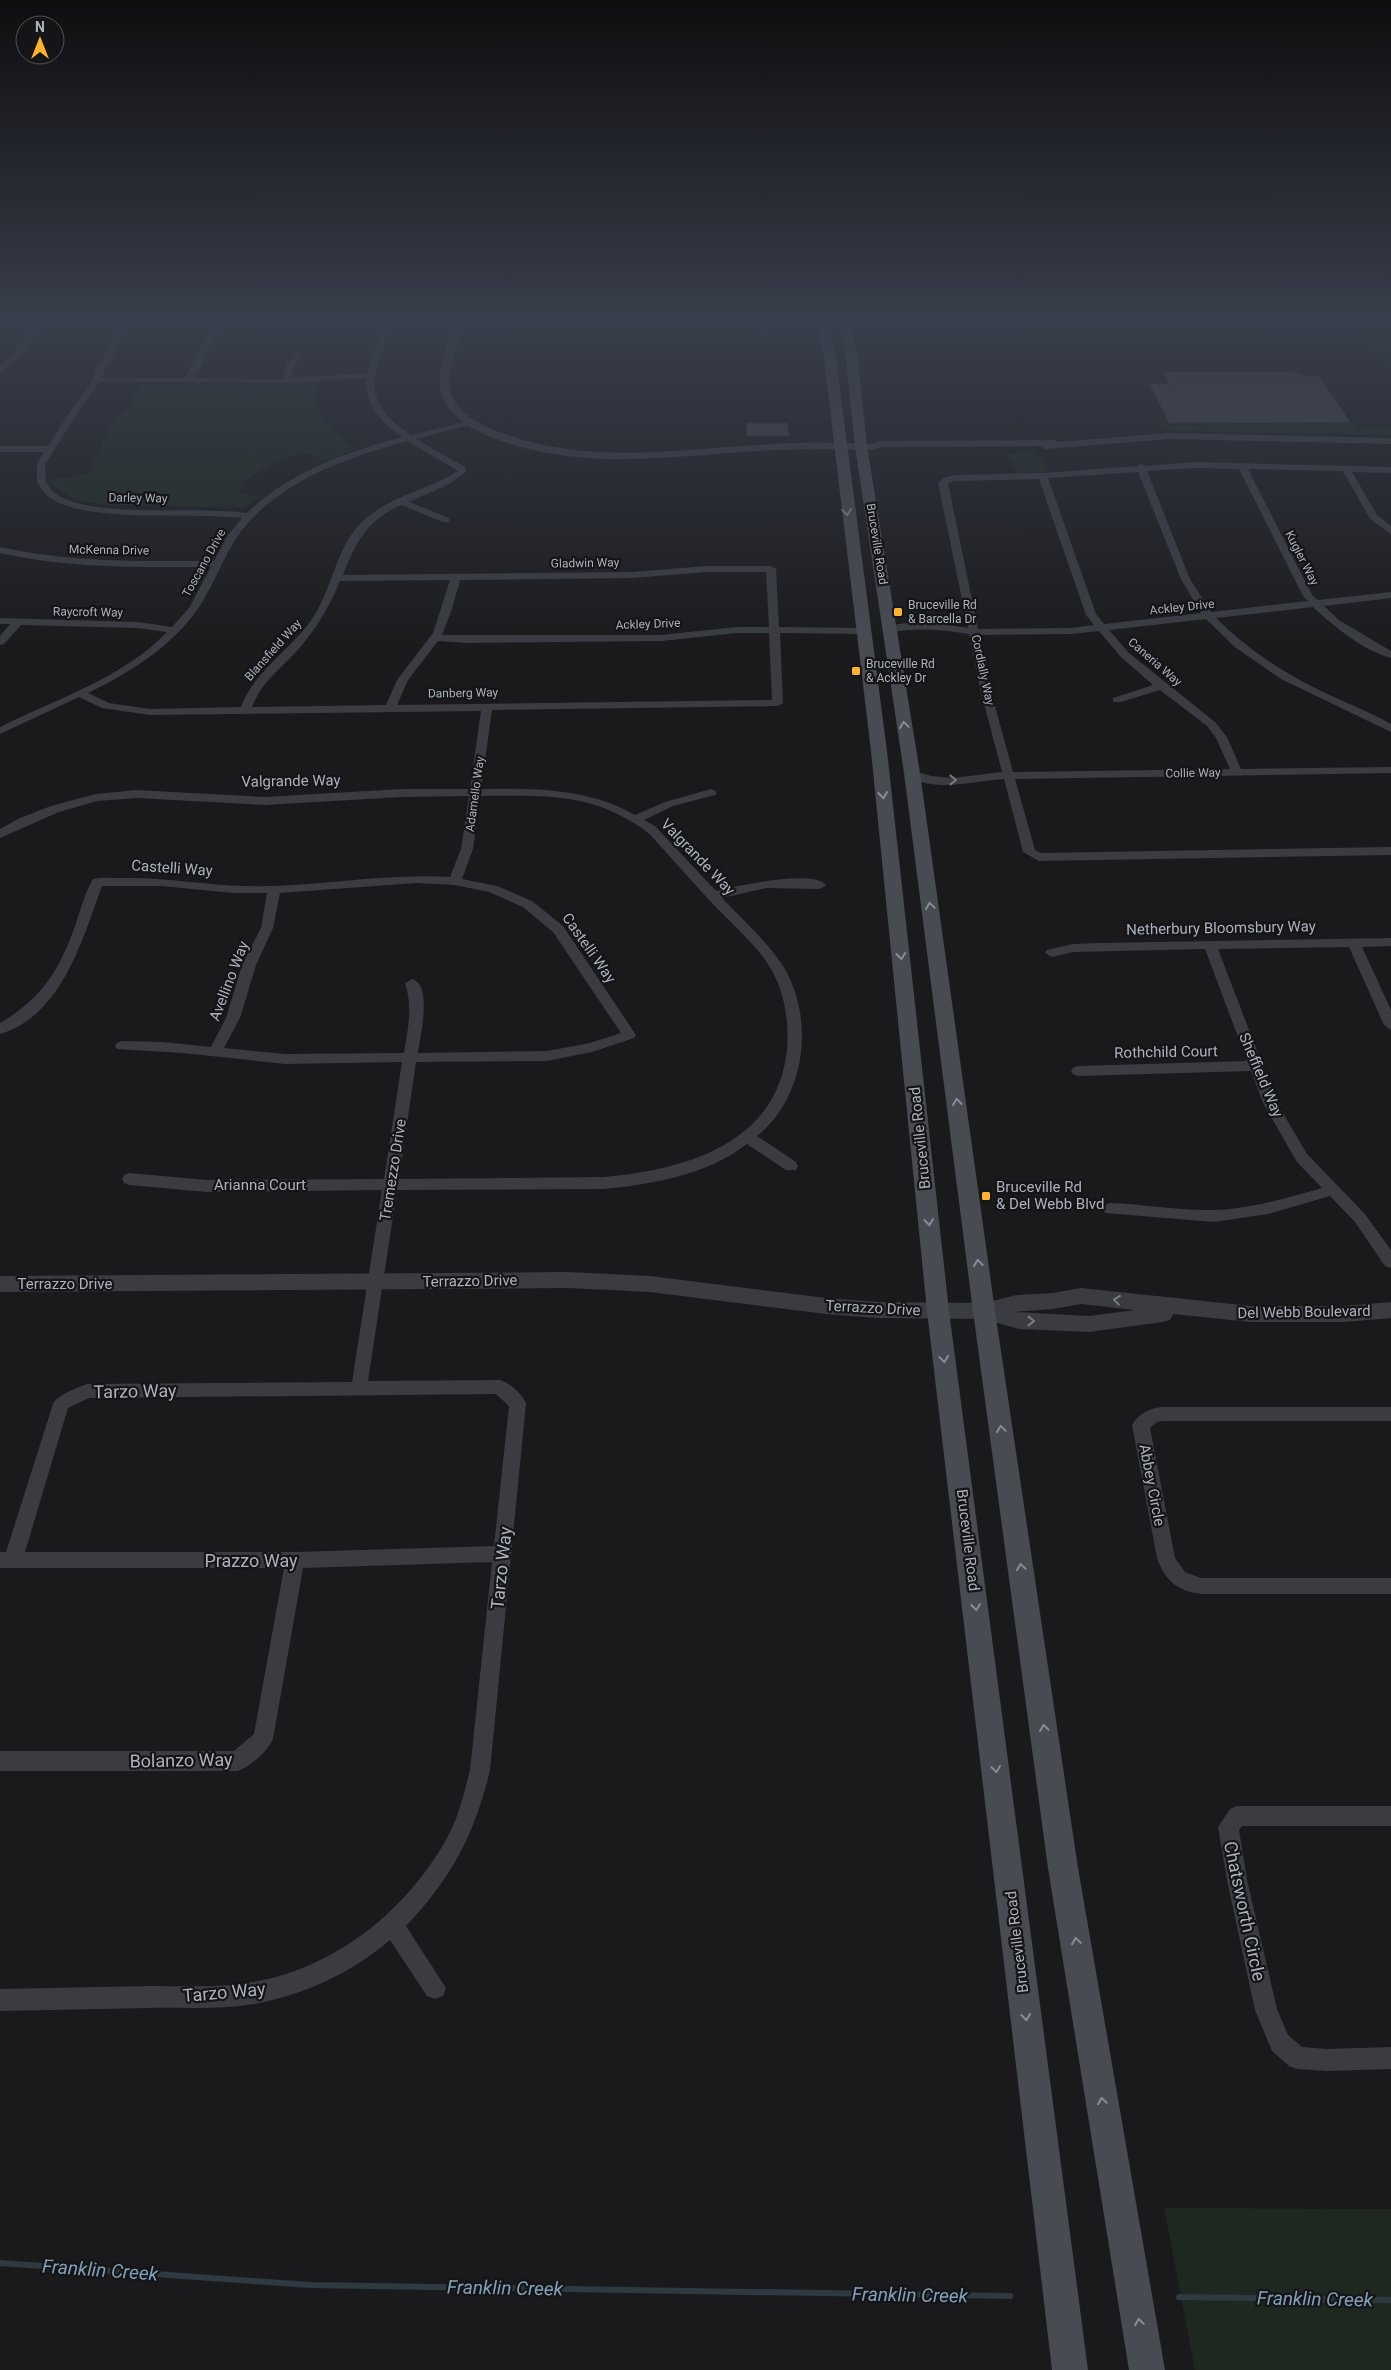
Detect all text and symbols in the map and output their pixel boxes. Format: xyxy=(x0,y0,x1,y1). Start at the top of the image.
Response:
north arrow xyxy=(15,15,65,65)
text: N xyxy=(35,19,45,35)
street label: Darley Way xyxy=(108,490,168,506)
street label: Bruceville Road xyxy=(864,502,890,586)
one-way arrow xyxy=(842,507,852,516)
street label: Toscano Drive xyxy=(179,526,229,600)
street label: Kugler Way xyxy=(1282,528,1322,588)
street label: McKenna Drive xyxy=(69,542,149,558)
street label: Gladwin Way xyxy=(551,555,620,571)
street label: Ackley Drive xyxy=(1149,597,1215,617)
place label: Bruceville Rd & Barcella Dr xyxy=(908,598,977,626)
street label: Raycroft Way xyxy=(53,604,124,620)
marker: Bruceville Rd & Barcella Dr xyxy=(892,606,904,618)
street label: Blansfield Way xyxy=(242,616,305,684)
street label: Ackley Drive xyxy=(615,616,681,632)
street label: Cordially Way xyxy=(969,633,997,707)
street label: Caneria Way xyxy=(1125,635,1185,689)
place label: Bruceville Rd & Ackley Dr xyxy=(866,657,935,685)
marker: Bruceville Rd & Ackley Dr xyxy=(850,665,862,677)
street label: Danberg Way xyxy=(428,685,499,701)
one-way arrow xyxy=(900,721,910,729)
street label: Adamello Way xyxy=(463,755,487,833)
street label: Collie Way xyxy=(1165,766,1221,780)
street label: Valgrande Way xyxy=(241,771,341,791)
one-way arrow xyxy=(950,775,957,785)
one-way arrow xyxy=(877,791,888,799)
street label: Valgrande Way xyxy=(657,815,739,899)
street label: Castelli Way xyxy=(131,856,213,880)
one-way arrow xyxy=(925,902,936,910)
street label: Castelli Way xyxy=(558,909,620,987)
street label: Netherbury Bloomsbury Way xyxy=(1126,917,1316,939)
street label: Avellino Way xyxy=(205,938,253,1024)
one-way arrow xyxy=(895,952,906,960)
street label: Sheffield Way xyxy=(1235,1030,1287,1120)
street label: Rothchild Court xyxy=(1114,1042,1218,1062)
street label: Bruceville Road xyxy=(906,1086,934,1190)
one-way arrow xyxy=(952,1097,963,1105)
street label: Tremezzo Drive xyxy=(376,1118,410,1222)
street label: Arianna Court xyxy=(214,1176,306,1194)
place label: Bruceville Rd & Del Webb Blvd xyxy=(996,1178,1104,1213)
marker: Bruceville Rd & Del Webb Blvd xyxy=(980,1190,992,1202)
one-way arrow xyxy=(923,1218,934,1226)
one-way arrow xyxy=(973,1258,984,1266)
street label: Terrazzo Drive xyxy=(422,1271,518,1291)
street label: Terrazzo Drive xyxy=(18,1275,113,1293)
one-way arrow xyxy=(1113,1295,1121,1306)
street label: Terrazzo Drive xyxy=(825,1297,921,1319)
street label: Del Webb Boulevard xyxy=(1237,1302,1371,1322)
one-way arrow xyxy=(1028,1316,1036,1326)
one-way arrow xyxy=(939,1355,949,1364)
street label: Tarzo Way xyxy=(93,1380,177,1402)
one-way arrow xyxy=(996,1424,1006,1433)
street label: Abbey Circle xyxy=(1135,1442,1169,1528)
street label: Bruceville Road xyxy=(953,1488,983,1592)
street label: Tarzo Way xyxy=(486,1525,516,1610)
street label: Prazzo Way xyxy=(204,1550,298,1571)
one-way arrow xyxy=(1016,1563,1026,1572)
one-way arrow xyxy=(970,1604,981,1612)
one-way arrow xyxy=(1039,1724,1049,1733)
street label: Bolanzo Way xyxy=(129,1749,233,1771)
one-way arrow xyxy=(990,1765,1001,1773)
street label: Chatsworth Circle xyxy=(1220,1839,1270,1983)
street label: Bruceville Road xyxy=(1002,1890,1032,1994)
one-way arrow xyxy=(1071,1936,1081,1945)
street label: Tarzo Way xyxy=(182,1978,267,2006)
one-way arrow xyxy=(1020,2013,1031,2021)
one-way arrow xyxy=(1098,2097,1108,2106)
water label: Franklin Creek xyxy=(41,2254,159,2286)
water label: Franklin Creek xyxy=(447,2275,564,2301)
water label: Franklin Creek xyxy=(852,2282,969,2308)
water label: Franklin Creek xyxy=(1257,2286,1374,2312)
one-way arrow xyxy=(1134,2318,1145,2326)

